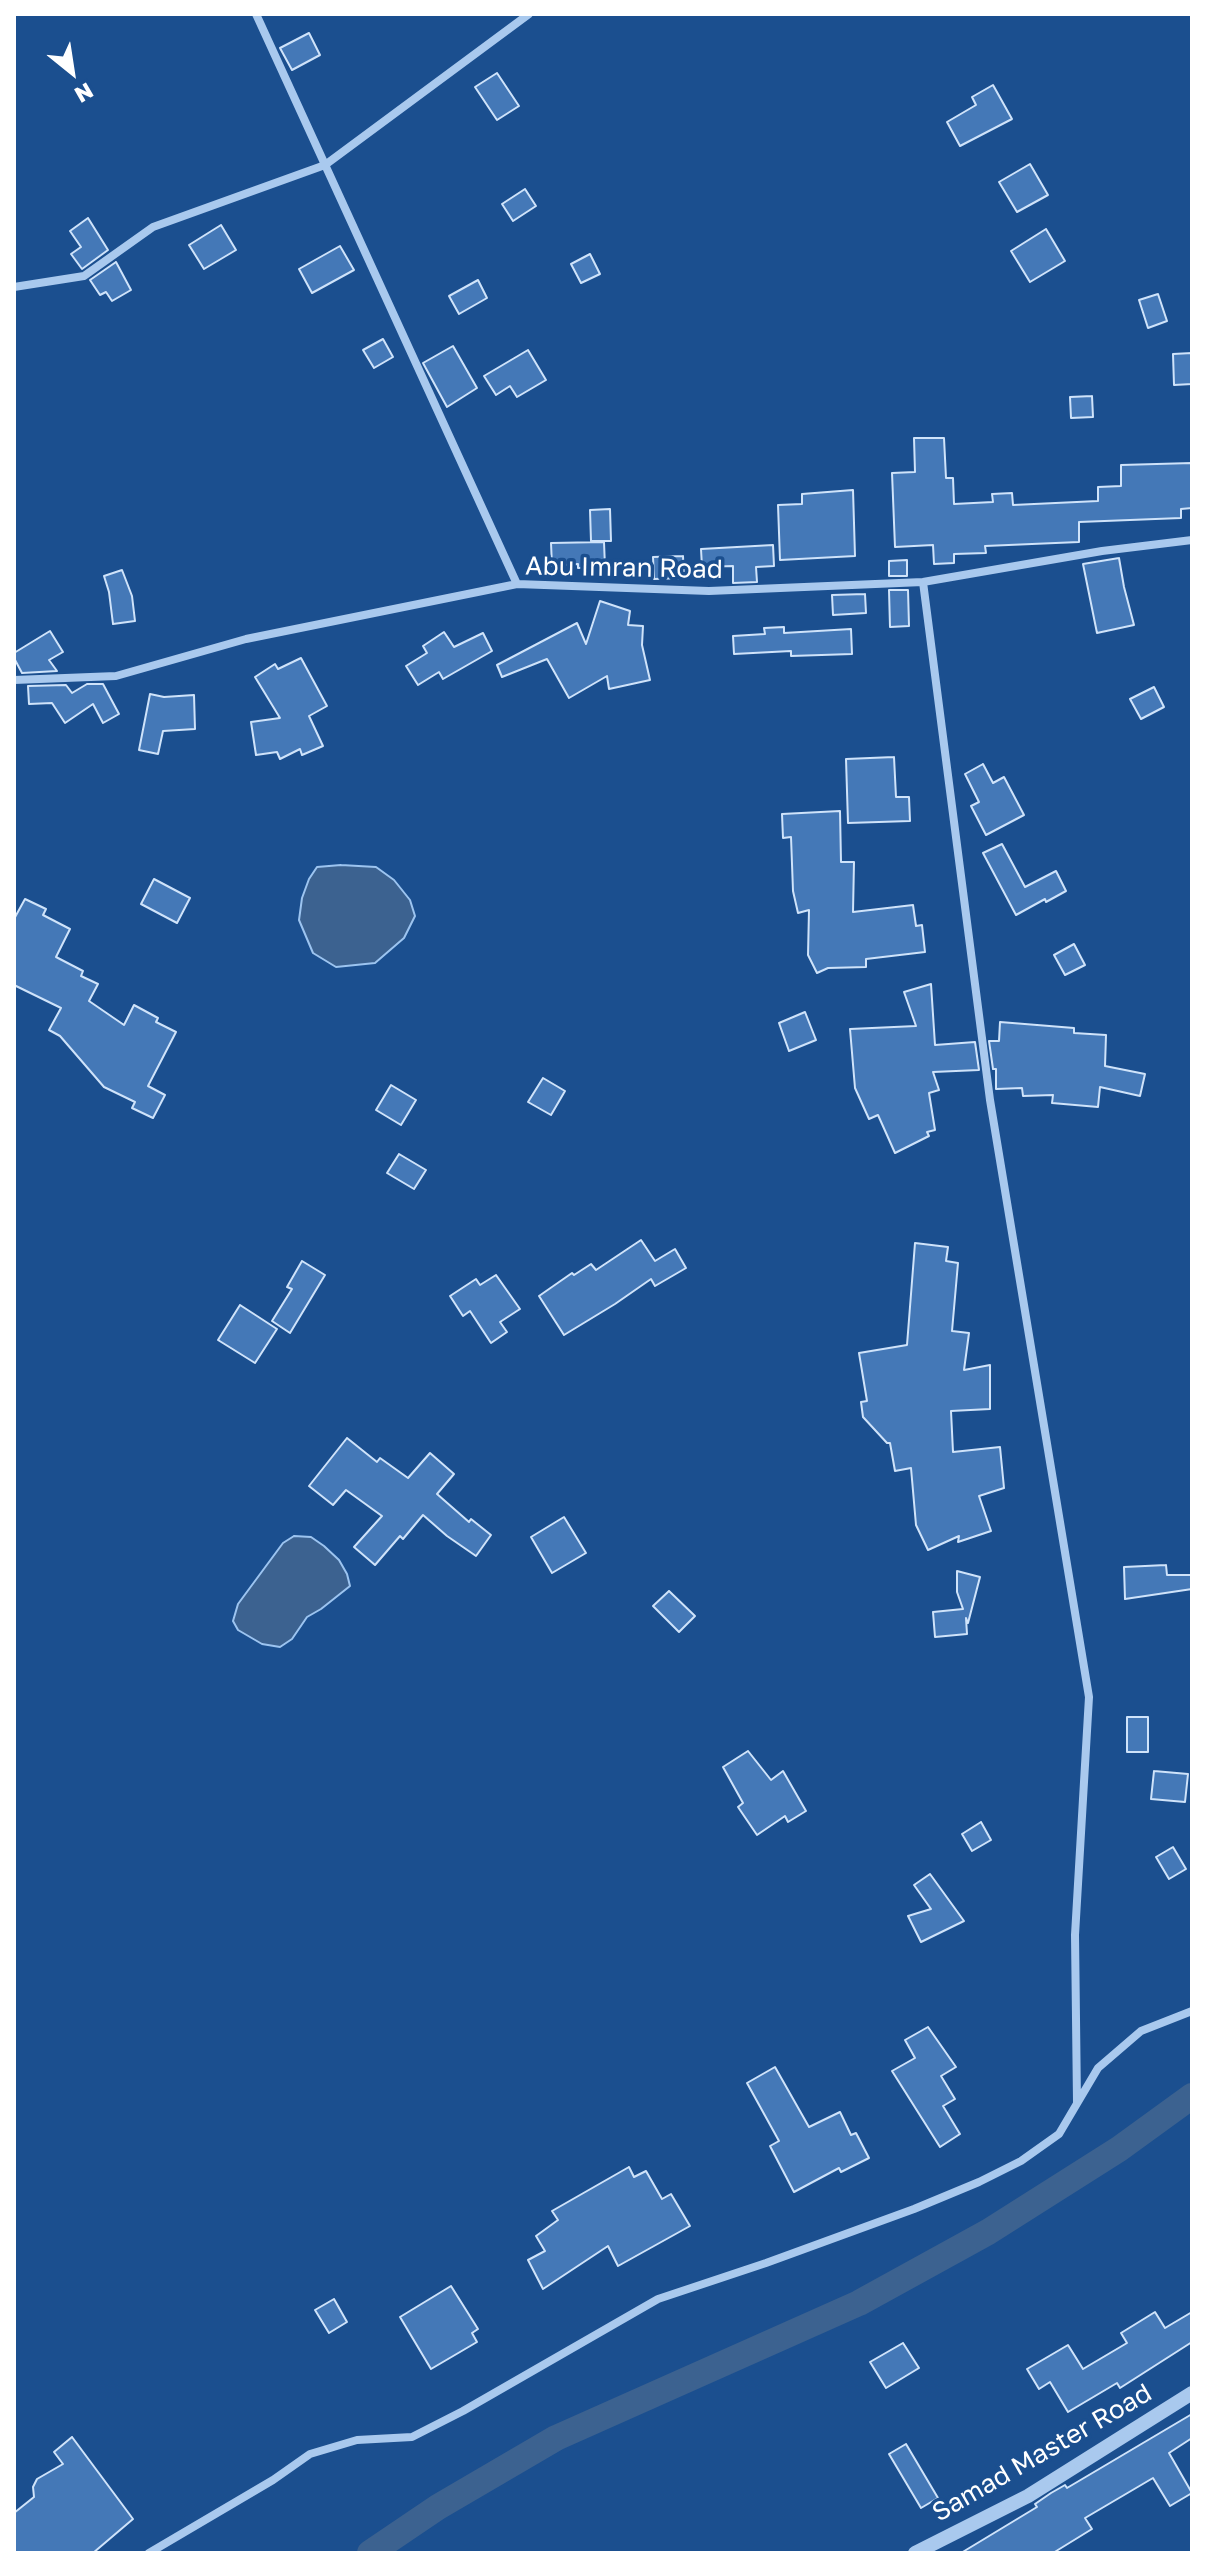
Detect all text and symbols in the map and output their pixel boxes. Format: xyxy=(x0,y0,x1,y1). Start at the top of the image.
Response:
north arrow xyxy=(32,32,112,112)
text: N xyxy=(70,77,98,109)
street label: Abu Imran Road xyxy=(525,551,723,585)
street label: Samad Master Road xyxy=(927,2377,1157,2529)

